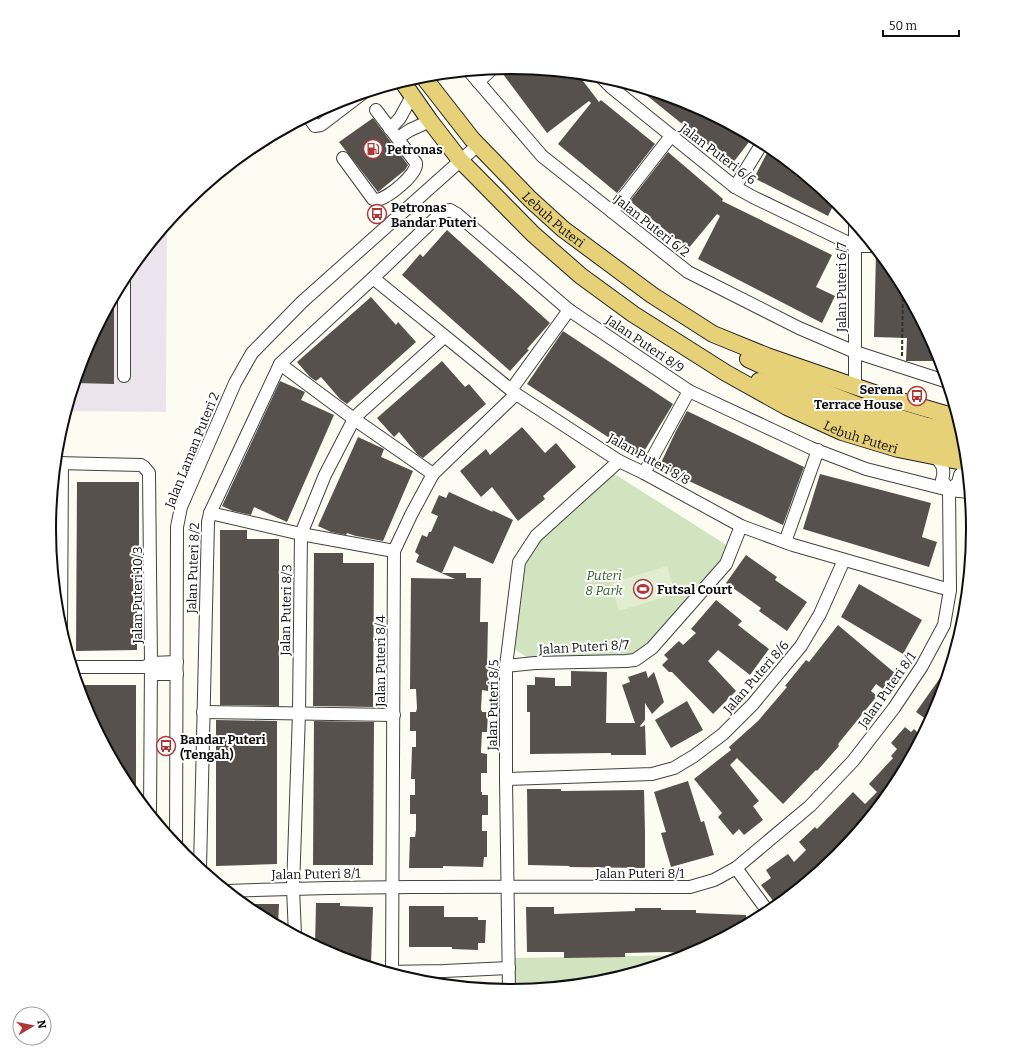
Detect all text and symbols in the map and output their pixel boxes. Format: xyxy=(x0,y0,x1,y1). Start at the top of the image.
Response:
scale bar xyxy=(883,12,959,38)
text: 50 m xyxy=(889,19,918,33)
street label: Jalan Puteri 6/6 xyxy=(676,120,759,188)
fuel station icon: Petronas xyxy=(362,138,384,160)
place label: Petronas xyxy=(387,142,443,157)
street label: Lebuh Puteri xyxy=(520,189,588,250)
street label: Jalan Puteri 6/2 xyxy=(611,192,692,260)
place label: Petronas Bandar Puteri xyxy=(391,200,477,230)
bus stop icon: Petronas Bandar Puteri xyxy=(366,203,388,225)
street label: Jalan Puteri 6/7 xyxy=(834,241,849,333)
street label: Jalan Puteri 8/9 xyxy=(602,312,687,376)
place label: Serena Terrace House xyxy=(814,382,904,412)
bus stop icon: Serena Terrace House xyxy=(906,385,928,407)
street label: Jalan Laman Puteri 2 xyxy=(162,390,222,511)
street label: Lebuh Puteri xyxy=(821,417,900,456)
street label: Jalan Puteri 8/8 xyxy=(604,430,693,488)
street label: Jalan Puteri 8/2 xyxy=(184,522,202,615)
street label: Jalan Puteri 10/3 xyxy=(130,546,145,645)
street label: Jalan Puteri 8/3 xyxy=(278,564,294,657)
park label: Puteri 8 Park xyxy=(585,568,624,598)
sports icon: Futsal Court xyxy=(632,578,654,600)
place label: Futsal Court xyxy=(657,582,732,597)
street label: Jalan Puteri 8/4 xyxy=(373,615,388,708)
street label: Jalan Puteri 8/7 xyxy=(537,637,630,657)
street label: Jalan Puteri 8/6 xyxy=(720,637,792,717)
street label: Jalan Puteri 8/1 xyxy=(855,649,919,732)
street label: Jalan Puteri 8/5 xyxy=(485,659,501,752)
place label: Bandar Puteri (Tengah) xyxy=(180,732,266,762)
bus stop icon: Bandar Puteri (Tengah) xyxy=(155,735,177,757)
street label: Jalan Puteri 8/1 xyxy=(270,866,361,882)
street label: Jalan Puteri 8/1 xyxy=(594,866,685,881)
north arrow xyxy=(12,1006,52,1046)
text: N xyxy=(34,1019,49,1030)

